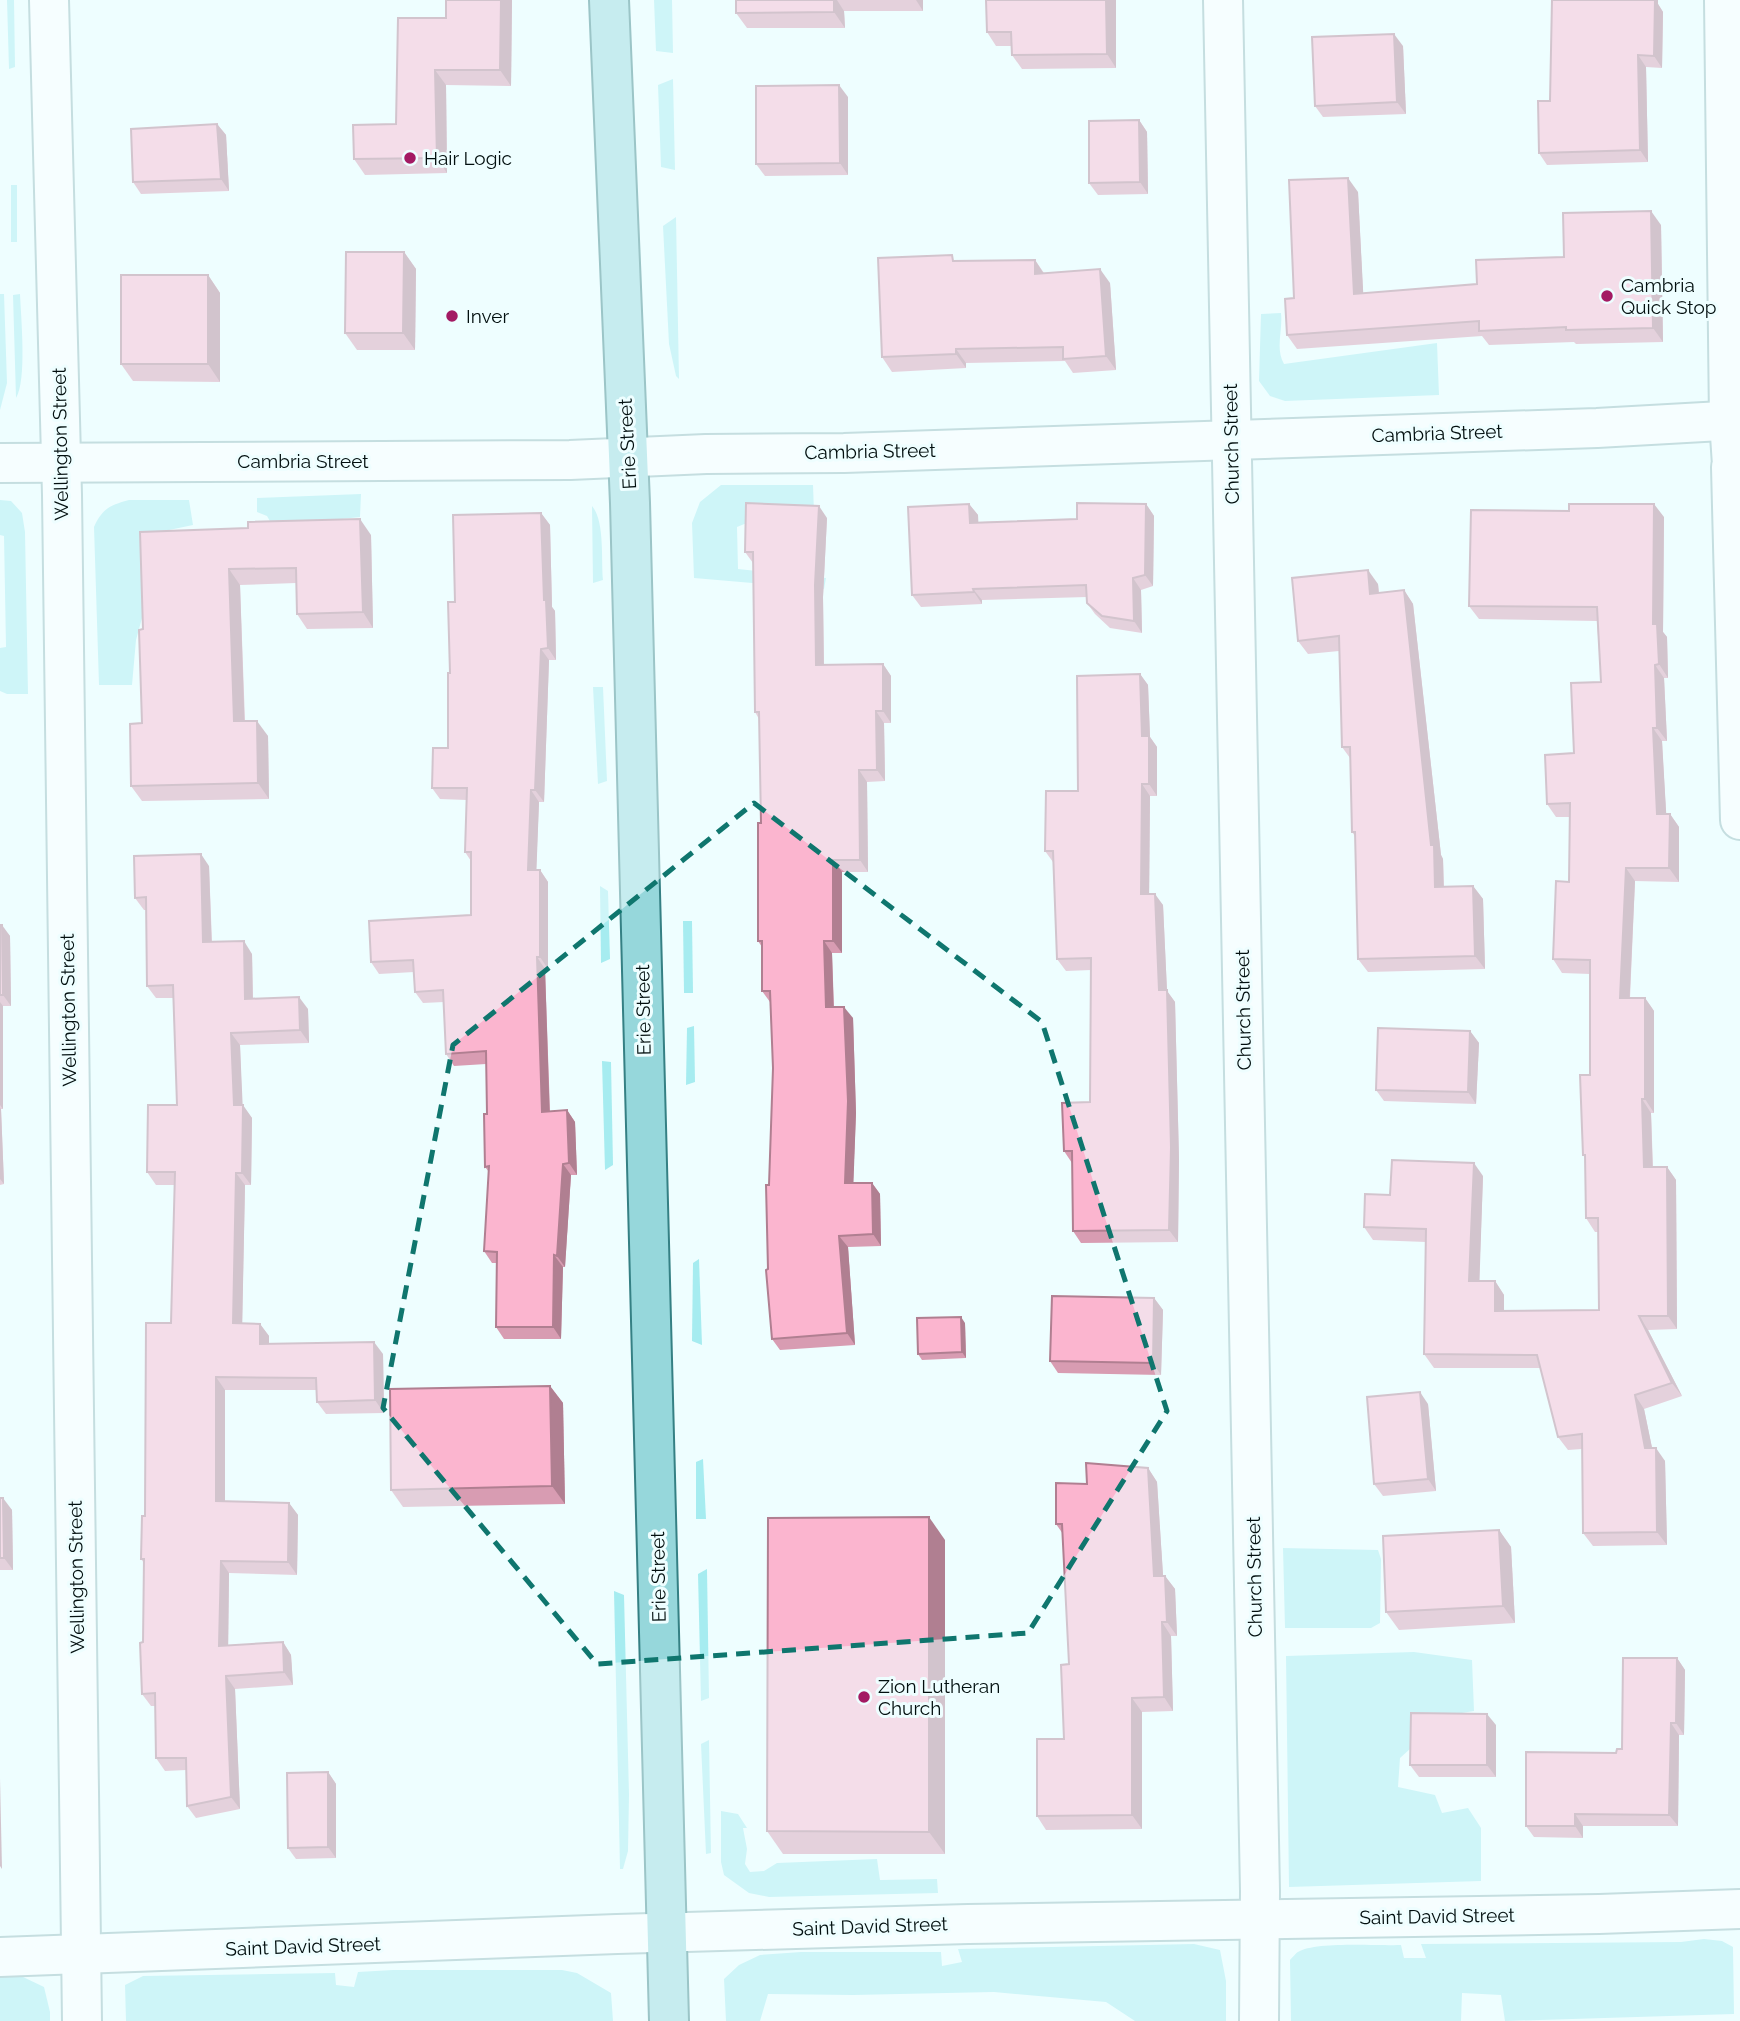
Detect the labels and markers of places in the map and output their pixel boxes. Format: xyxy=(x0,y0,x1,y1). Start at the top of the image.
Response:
place label: Hair Logic xyxy=(424,147,512,169)
marker: Hair Logic xyxy=(402,150,418,166)
place label: Cambria Quick Stop xyxy=(1621,274,1717,318)
marker: Cambria Quick Stop xyxy=(1599,288,1615,304)
place label: Inver xyxy=(466,305,510,327)
marker: Inver xyxy=(444,308,460,324)
place label: Zion Lutheran Church xyxy=(878,1675,1000,1719)
marker: Zion Lutheran Church xyxy=(856,1689,872,1705)

